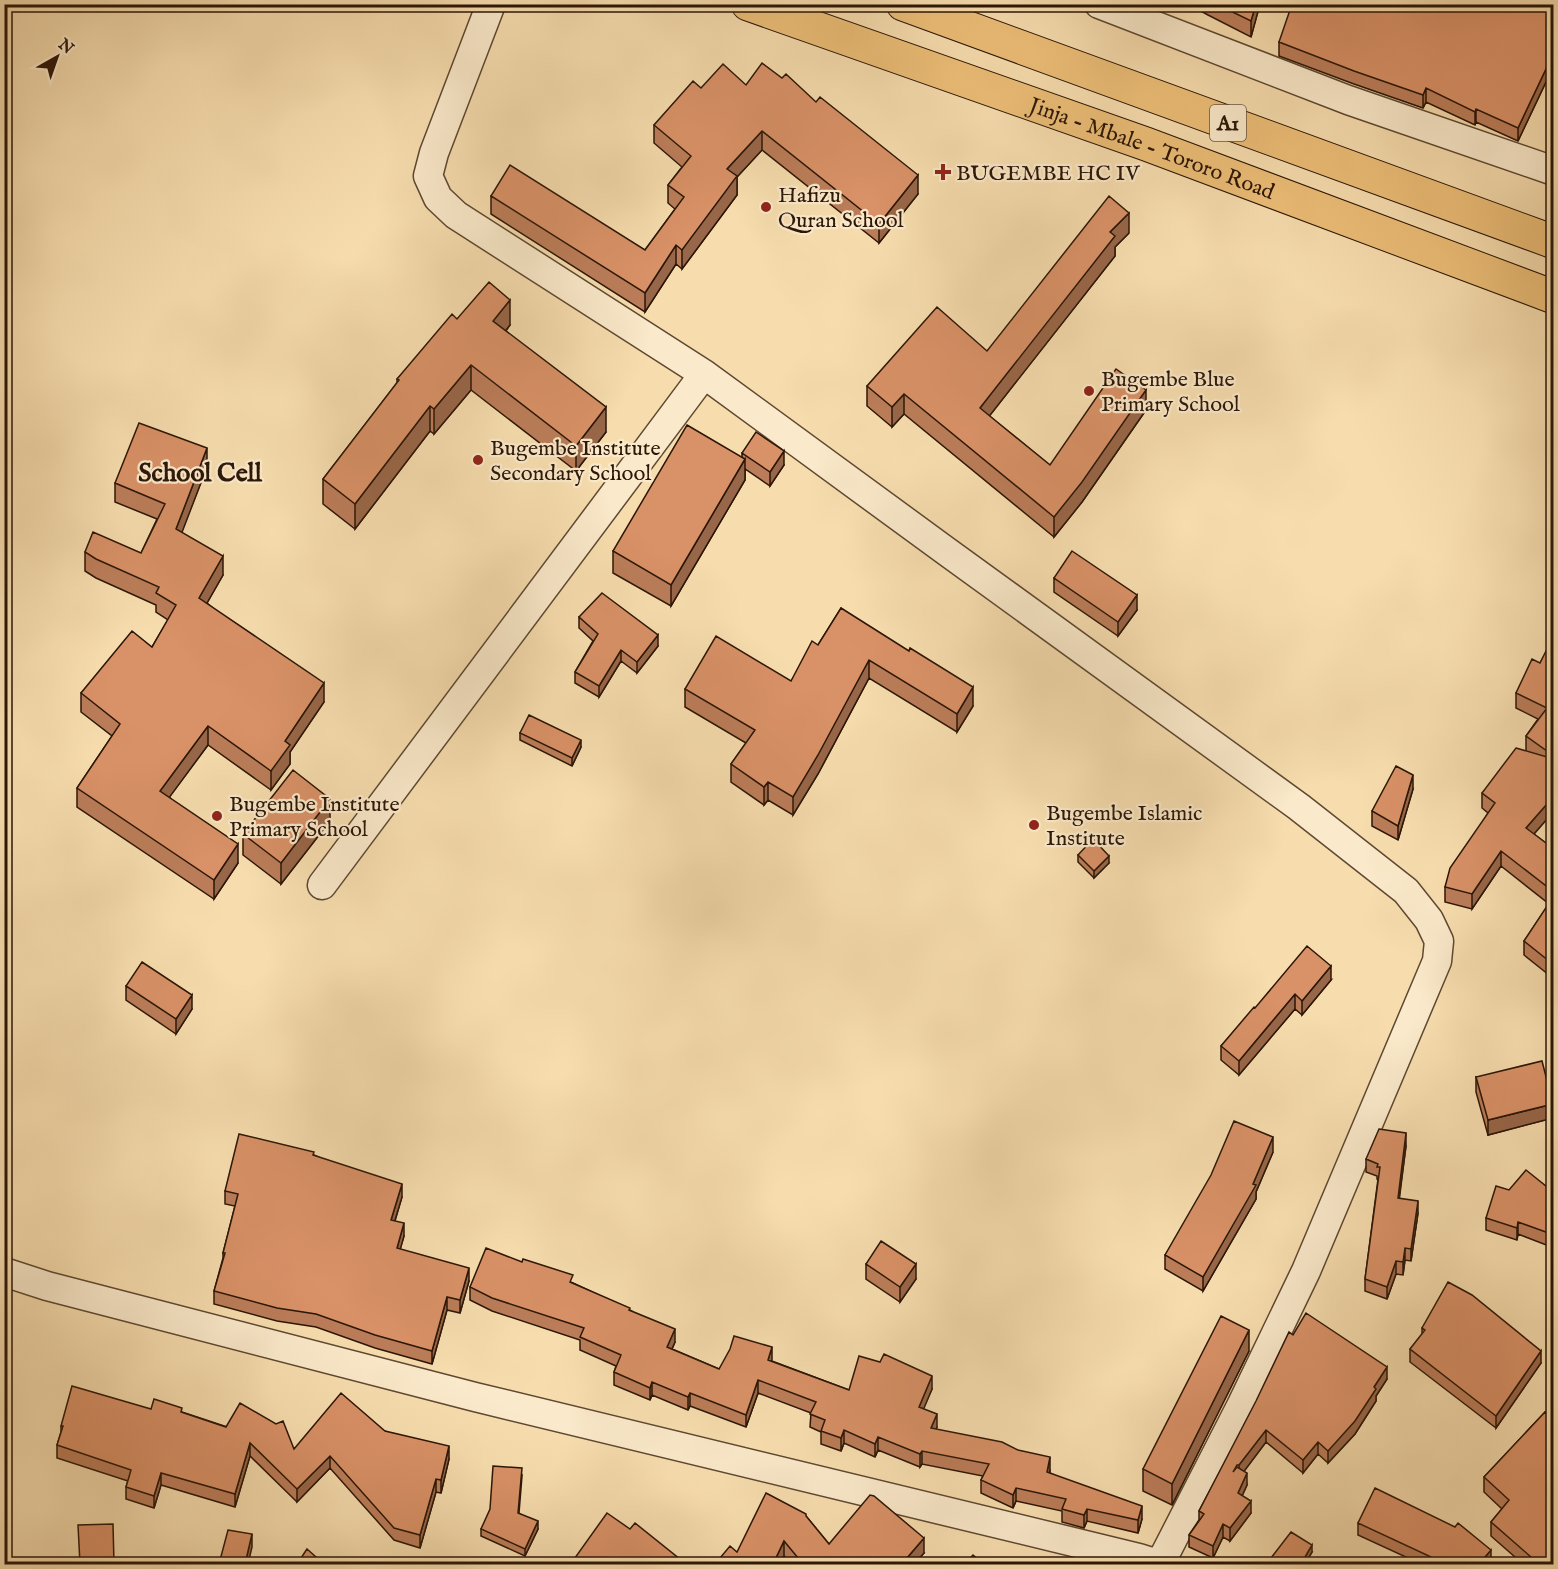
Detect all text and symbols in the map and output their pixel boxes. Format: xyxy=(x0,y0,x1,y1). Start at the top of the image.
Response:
north arrow xyxy=(27,27,87,87)
text: N xyxy=(53,34,77,59)
street label: Jinja - Mbale - Tororo Road xyxy=(1022,91,1278,207)
road number: A1 xyxy=(1210,105,1246,141)
place label: BUGEMBE HC IV xyxy=(956,160,1140,188)
marker: BUGEMBE HC IV xyxy=(934,163,952,181)
place label: Hafizu Quran School xyxy=(778,182,904,235)
marker: Hafizu Quran School xyxy=(759,200,773,214)
place label: Bugembe Blue Primary School xyxy=(1101,366,1240,419)
marker: Bugembe Blue Primary School xyxy=(1082,384,1096,398)
place label: Bugembe Institute Secondary School xyxy=(490,435,660,488)
marker: Bugembe Institute Secondary School xyxy=(471,453,485,467)
district label: School Cell xyxy=(138,457,263,490)
place label: Bugembe Institute Primary School xyxy=(229,791,399,844)
place label: Bugembe Islamic Institute xyxy=(1046,800,1203,853)
marker: Bugembe Institute Primary School xyxy=(210,809,224,823)
marker: Bugembe Islamic Institute xyxy=(1027,818,1041,832)

